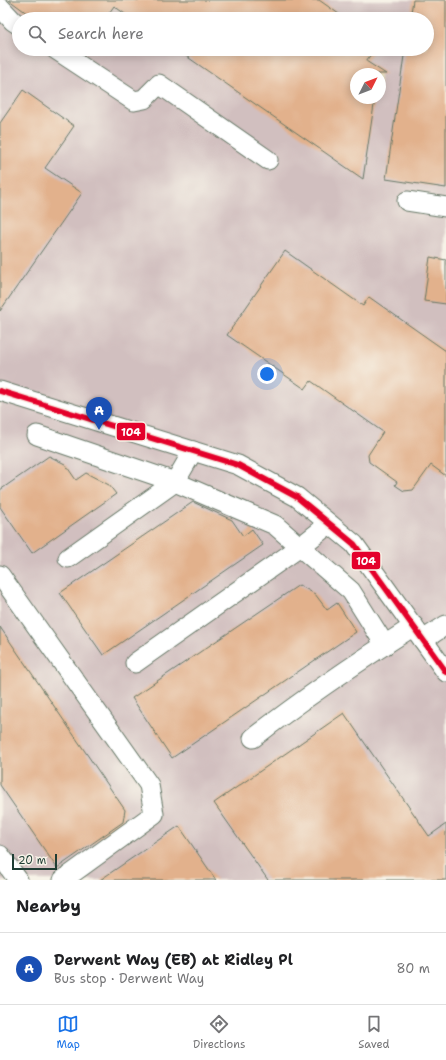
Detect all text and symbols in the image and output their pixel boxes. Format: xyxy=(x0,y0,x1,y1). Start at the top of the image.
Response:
search box xyxy=(12,12,434,56)
icon: search xyxy=(26,23,48,45)
text: Search here xyxy=(58,24,144,44)
north arrow xyxy=(350,68,386,104)
your location xyxy=(257,364,277,384)
pin: A xyxy=(86,397,112,430)
line badge: 104 xyxy=(116,422,146,441)
text: 104 xyxy=(121,425,141,440)
line badge: 104 xyxy=(351,551,381,570)
text: 104 xyxy=(356,554,376,569)
scale bar xyxy=(12,852,57,871)
text: 20 m xyxy=(18,853,46,868)
text: Nearby xyxy=(16,895,81,917)
text: Derwent Way (EB) at Ridley Pl xyxy=(54,950,293,970)
text: A xyxy=(24,960,34,977)
text: 80 m xyxy=(396,960,430,977)
text: Bus stop · Derwent Way xyxy=(54,970,204,987)
tab: Map xyxy=(56,1013,80,1052)
tab: Directions xyxy=(193,1013,245,1052)
tab: Saved xyxy=(358,1013,390,1052)

